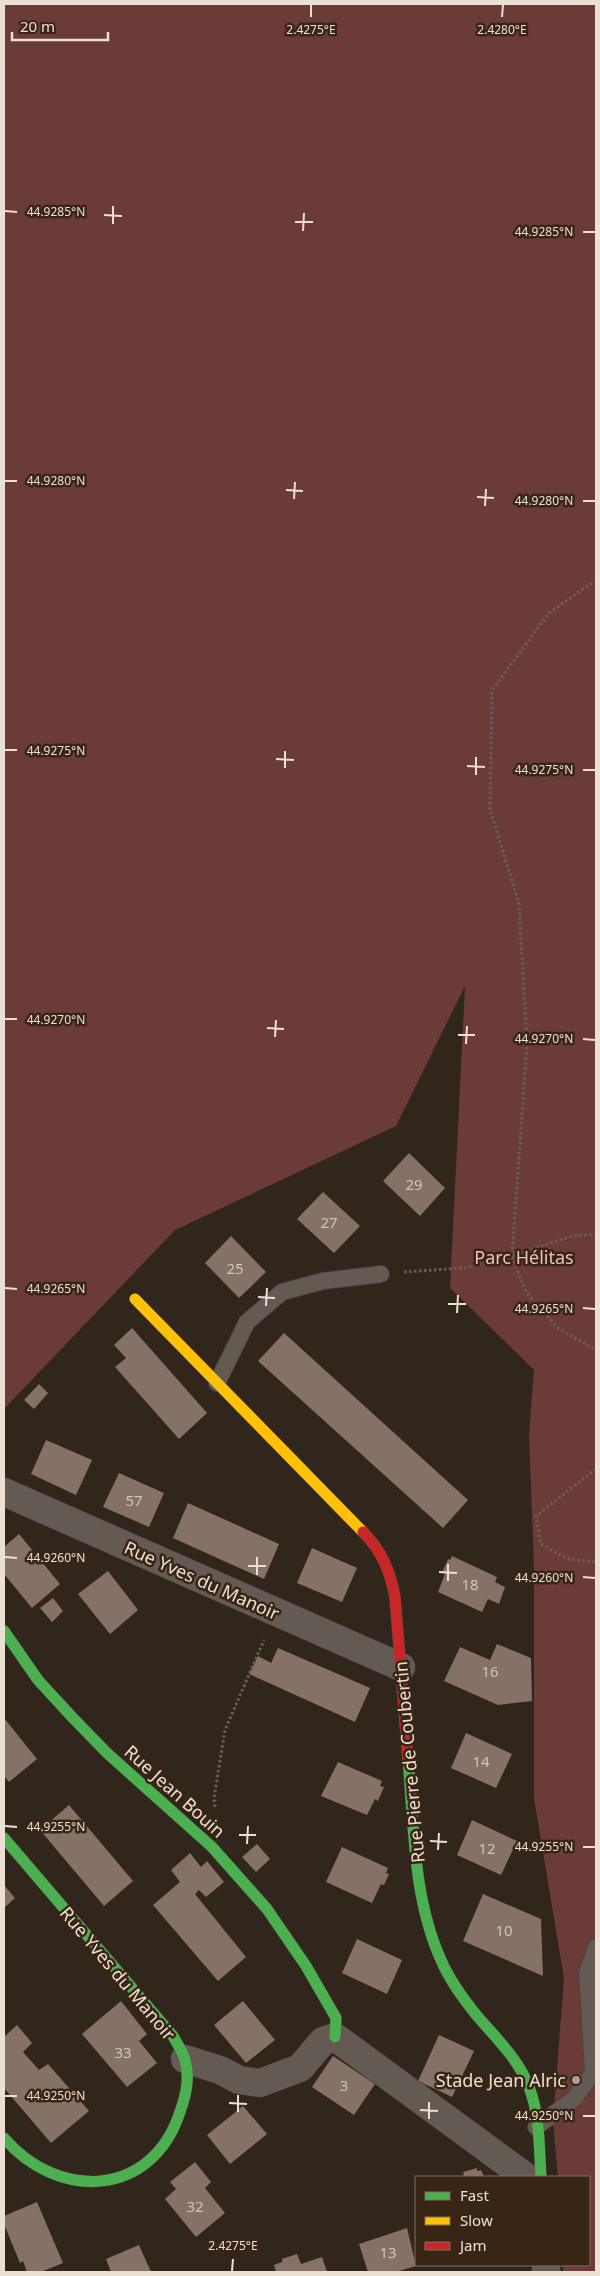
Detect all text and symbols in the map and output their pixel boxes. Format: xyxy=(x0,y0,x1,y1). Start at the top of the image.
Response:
scale bar xyxy=(12,10,109,42)
text: 20 m xyxy=(20,16,55,36)
text: 2.4275°E xyxy=(286,21,336,38)
text: 2.4280°E xyxy=(477,21,527,38)
text: 44.9285°N xyxy=(27,203,85,220)
text: 44.9285°N xyxy=(515,223,573,240)
text: 44.9280°N xyxy=(27,472,85,489)
text: 44.9280°N xyxy=(515,492,573,509)
text: 44.9275°N xyxy=(27,742,85,759)
text: 44.9275°N xyxy=(515,761,573,778)
text: 44.9270°N xyxy=(27,1011,85,1028)
text: 44.9270°N xyxy=(515,1030,573,1047)
house number: 29 xyxy=(405,1174,423,1194)
house number: 27 xyxy=(320,1212,338,1232)
park label: Parc Hélitas xyxy=(474,1245,574,1269)
house number: 25 xyxy=(226,1258,244,1278)
text: 44.9265°N xyxy=(27,1280,85,1297)
text: 44.9265°N xyxy=(515,1300,573,1317)
house number: 57 xyxy=(125,1490,143,1510)
street label: Rue Yves du Manoir xyxy=(121,1535,284,1625)
text: 44.9260°N xyxy=(27,1549,85,1566)
text: 44.9260°N xyxy=(515,1569,573,1586)
house number: 18 xyxy=(461,1574,479,1594)
street label: Rue Pierre de Coubertin xyxy=(388,1660,430,1864)
house number: 16 xyxy=(481,1661,499,1681)
street label: Rue Jean Bouin xyxy=(120,1739,230,1843)
house number: 14 xyxy=(472,1751,490,1771)
text: 44.9255°N xyxy=(27,1818,85,1835)
house number: 12 xyxy=(478,1838,496,1858)
text: 44.9255°N xyxy=(515,1838,573,1855)
street label: Rue Yves du Manoir xyxy=(55,1901,181,2045)
house number: 10 xyxy=(495,1920,513,1940)
house number: 33 xyxy=(114,2042,132,2062)
place label: Stade Jean Alric xyxy=(436,2068,566,2092)
marker: Stade Jean Alric xyxy=(570,2074,582,2086)
house number: 3 xyxy=(340,2075,348,2095)
text: 44.9250°N xyxy=(27,2087,85,2104)
text: 44.9250°N xyxy=(515,2107,573,2124)
legend xyxy=(415,2176,590,2266)
text: Fast xyxy=(460,2185,489,2205)
house number: 32 xyxy=(186,2196,204,2216)
text: Slow xyxy=(460,2210,493,2230)
text: Jam xyxy=(458,2235,487,2255)
text: 2.4275°E xyxy=(208,2237,258,2254)
house number: 13 xyxy=(379,2242,397,2262)

